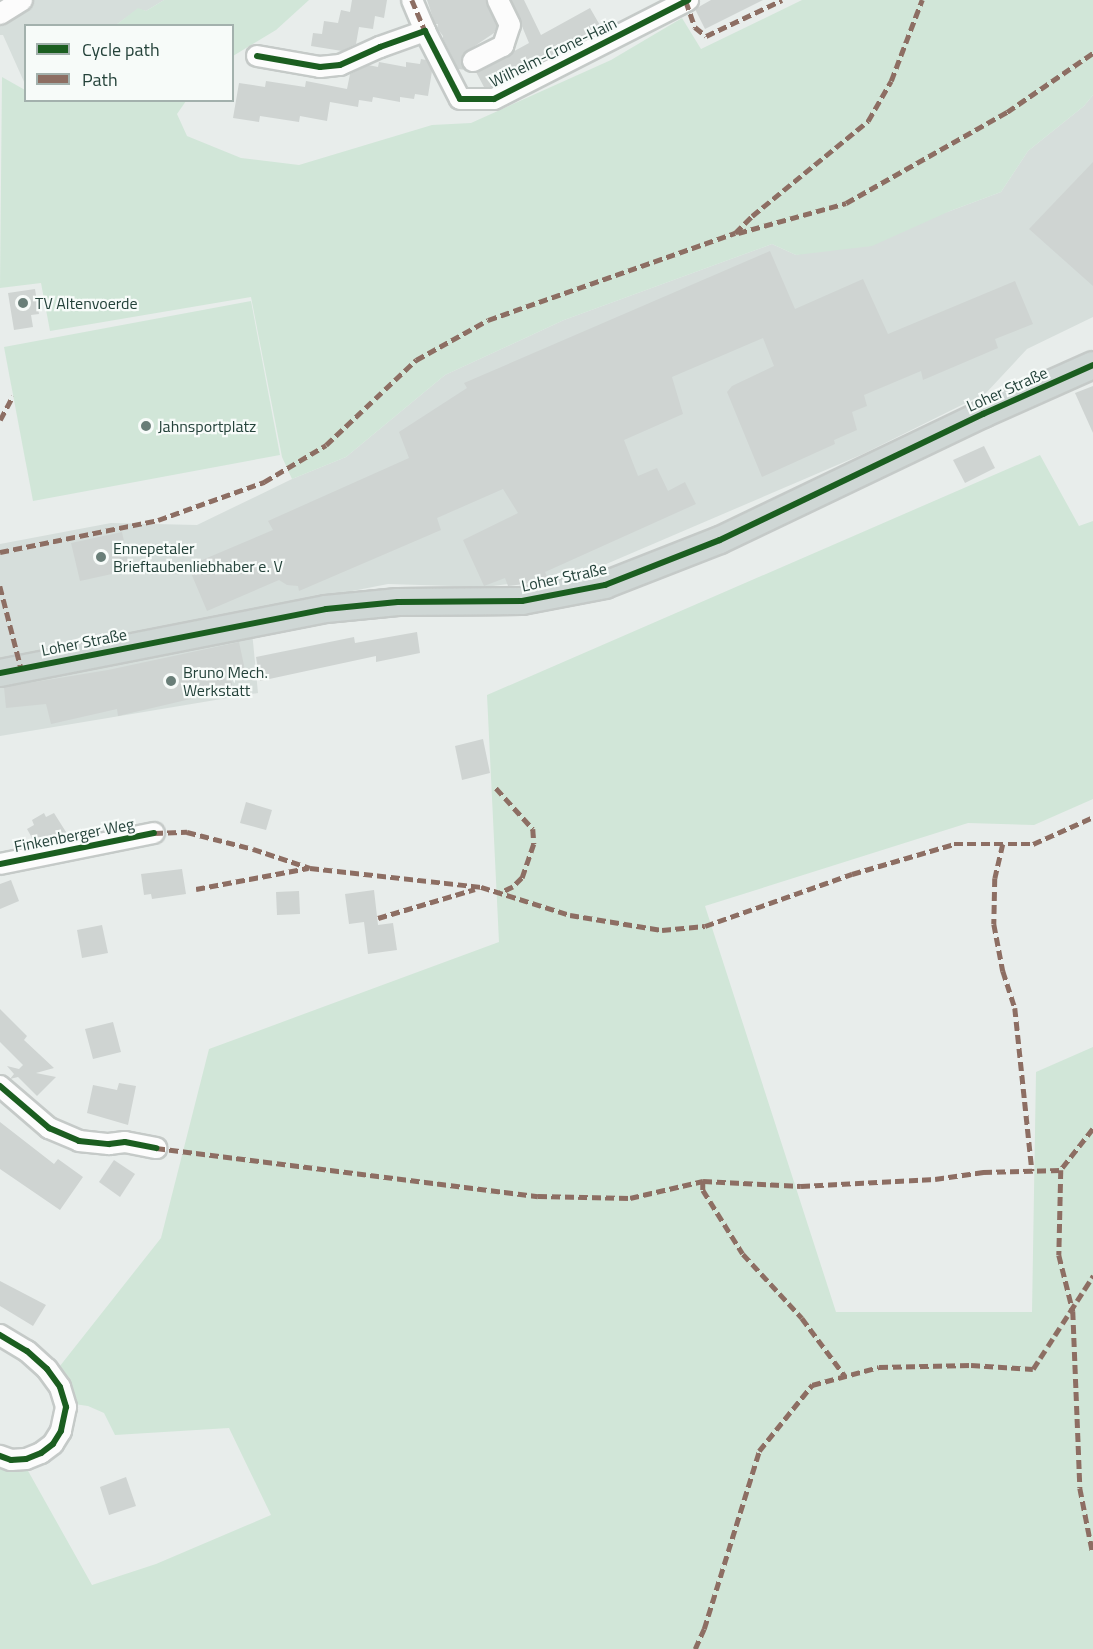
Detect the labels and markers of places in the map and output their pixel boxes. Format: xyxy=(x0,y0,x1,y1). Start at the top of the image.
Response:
place label: TV Altenvoerde xyxy=(35,293,138,313)
marker: TV Altenvoerde xyxy=(16,296,30,310)
place label: Jahnsportplatz xyxy=(158,416,256,436)
marker: Jahnsportplatz xyxy=(139,419,153,433)
place label: Ennepetaler Brieftaubenliebhaber e. V xyxy=(113,538,283,576)
marker: Ennepetaler Brieftaubenliebhaber e. V xyxy=(94,550,108,564)
place label: Bruno Mech. Werkstatt xyxy=(183,662,268,700)
marker: Bruno Mech. Werkstatt xyxy=(164,674,178,688)

